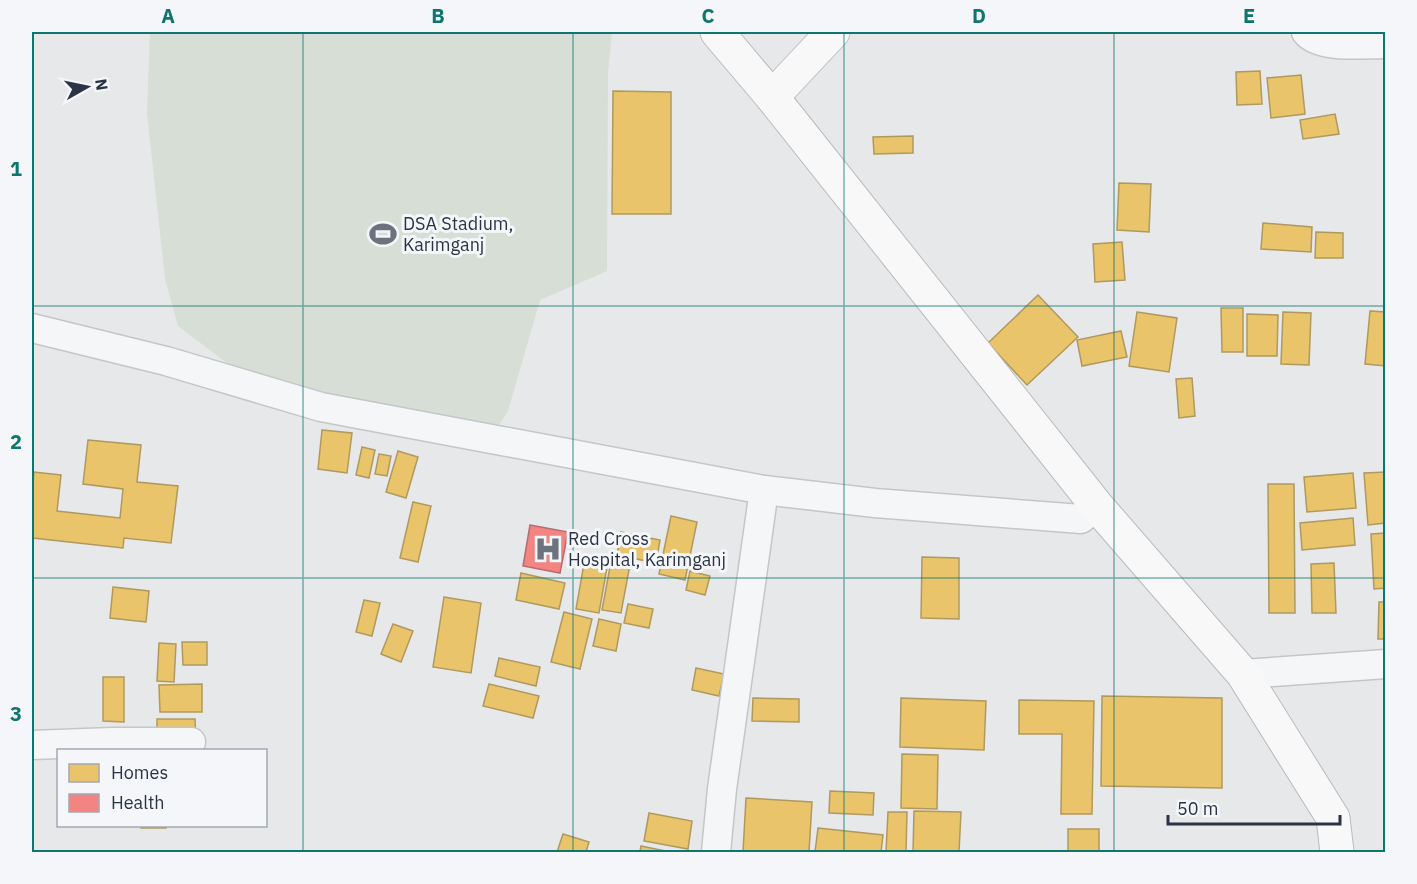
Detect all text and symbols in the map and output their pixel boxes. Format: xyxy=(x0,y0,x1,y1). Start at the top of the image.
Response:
text: A xyxy=(161,2,175,29)
text: B xyxy=(431,2,445,29)
text: C xyxy=(701,2,715,29)
text: D xyxy=(972,2,986,29)
text: E xyxy=(1243,2,1255,29)
north arrow xyxy=(57,57,117,117)
text: N xyxy=(91,77,113,92)
text: 1 xyxy=(10,155,22,182)
place label: DSA Stadium, Karimganj xyxy=(403,212,513,256)
sports icon: DSA Stadium, Karimganj xyxy=(368,219,398,249)
text: 2 xyxy=(10,428,22,455)
place label: Red Cross Hospital, Karimganj xyxy=(568,527,726,571)
hospital icon: Red Cross Hospital, Karimganj xyxy=(533,534,563,564)
text: 3 xyxy=(10,700,22,727)
legend xyxy=(57,749,267,827)
text: Homes xyxy=(111,761,168,784)
scale bar xyxy=(1168,788,1340,826)
text: Health xyxy=(111,791,165,814)
text: 50 m xyxy=(1177,797,1219,820)

